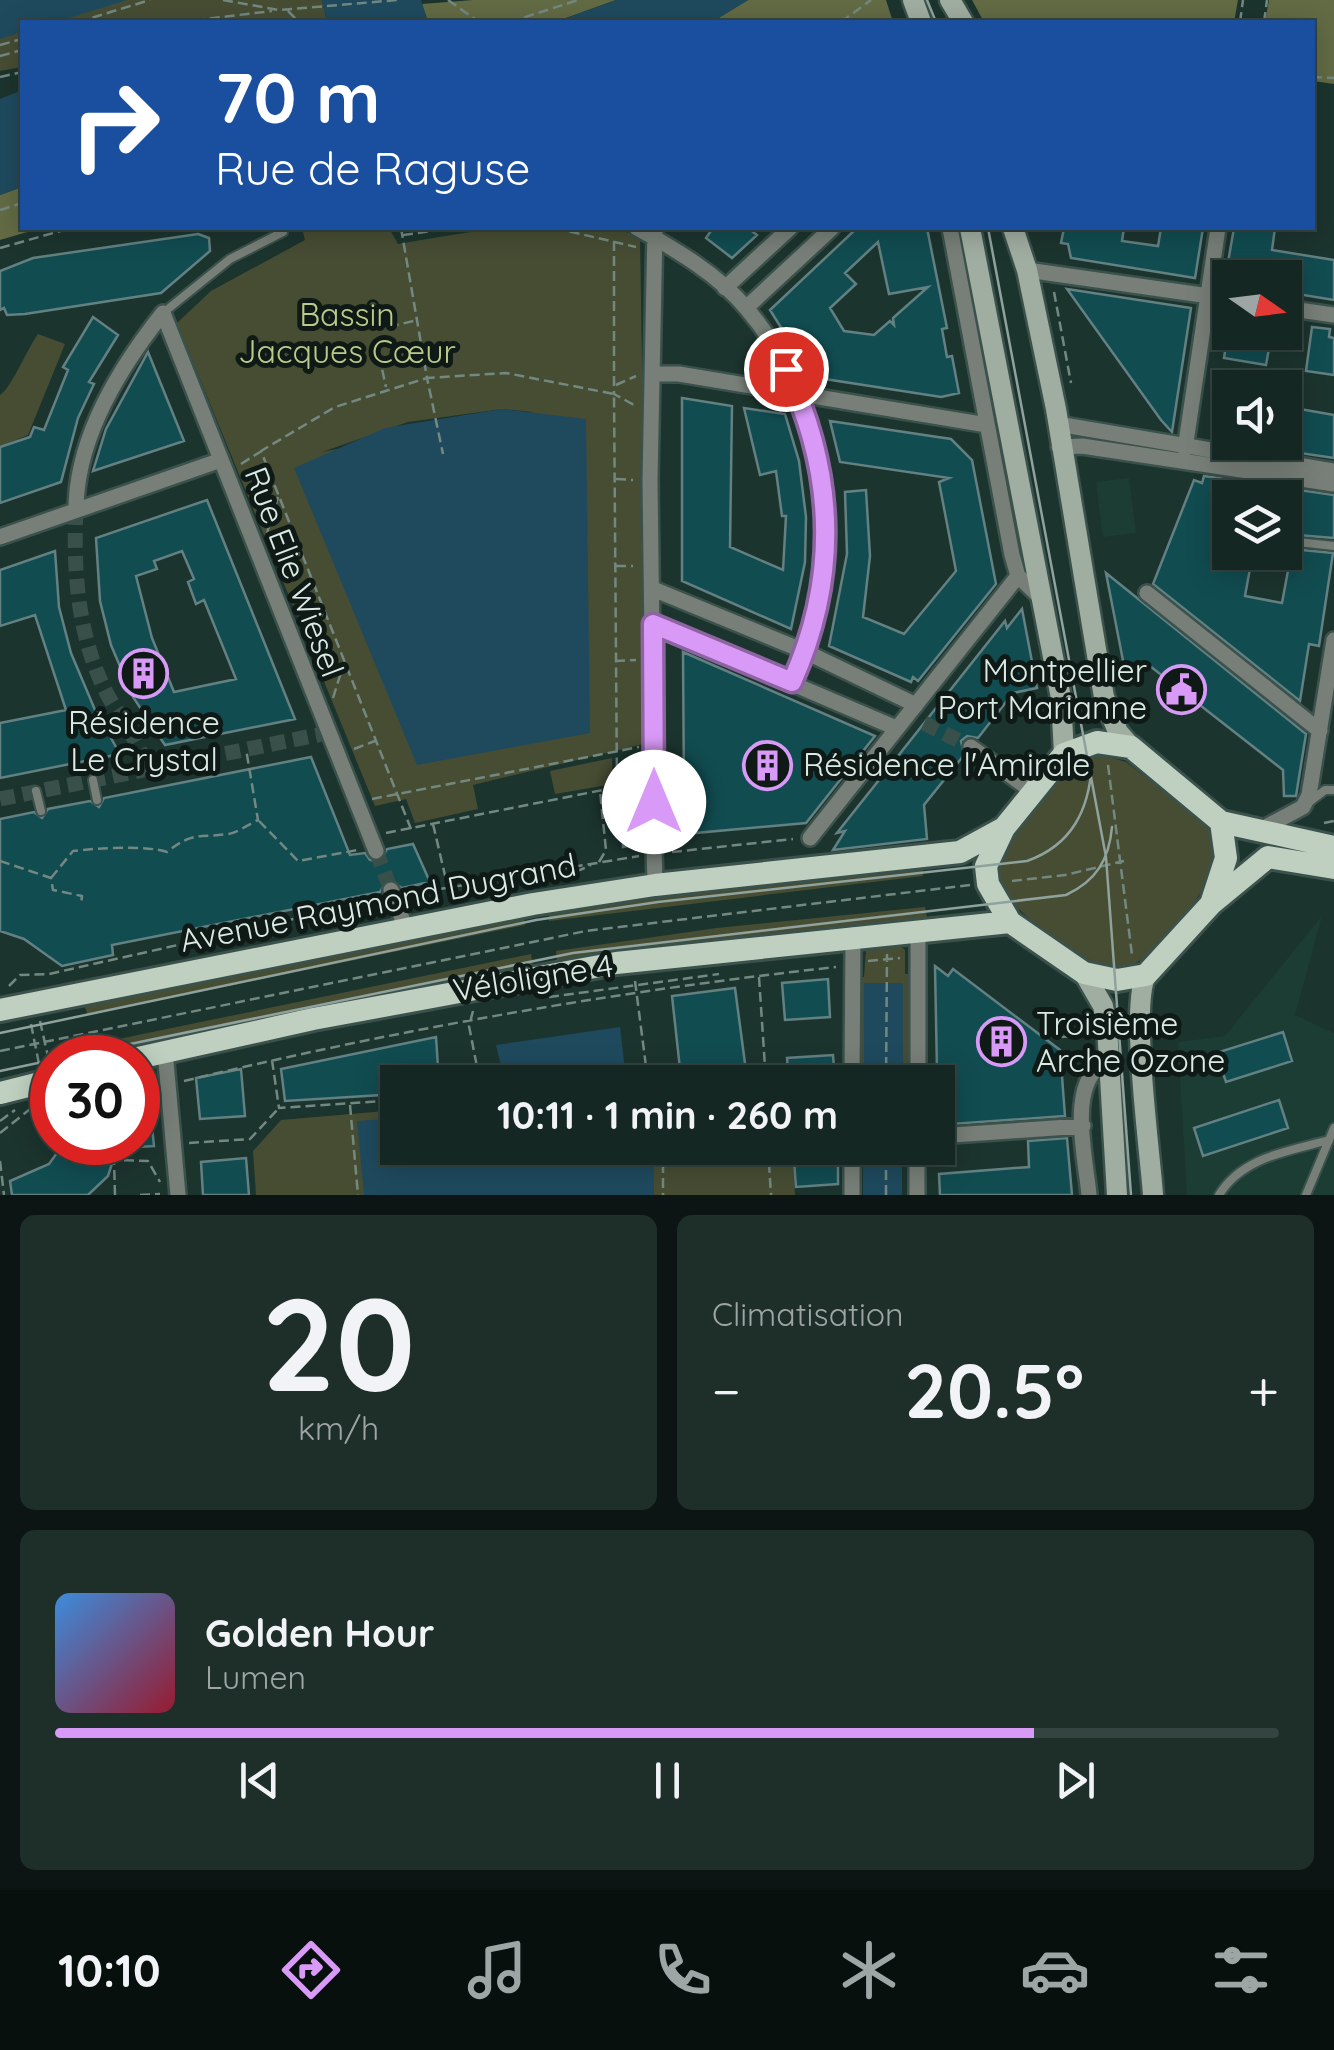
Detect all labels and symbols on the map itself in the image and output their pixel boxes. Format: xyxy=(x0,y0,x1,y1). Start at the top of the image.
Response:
north arrow xyxy=(1212,260,1302,350)
park label: Bassin Jacques Cœur xyxy=(238,294,456,371)
pin xyxy=(744,327,829,412)
street label: Rue Elie Wiesel xyxy=(237,461,353,682)
building icon: Résidence Le Crystal xyxy=(118,647,170,699)
place label: Montpellier Port Marianne xyxy=(938,650,1147,727)
public building icon: Montpellier Port Marianne xyxy=(1156,663,1208,715)
place label: Résidence Le Crystal xyxy=(68,702,220,779)
building icon: Résidence l'Amirale xyxy=(742,739,794,791)
place label: Résidence l'Amirale xyxy=(803,744,1090,784)
position arrow xyxy=(602,750,706,854)
street label: Avenue Raymond Dugrand xyxy=(176,844,579,960)
street label: Véloligne 4 xyxy=(450,945,616,1009)
place label: Troisième Arche Ozone xyxy=(1036,1003,1225,1080)
building icon: Troisième Arche Ozone xyxy=(975,1016,1027,1068)
speed limit sign: 30 xyxy=(30,1035,160,1165)

